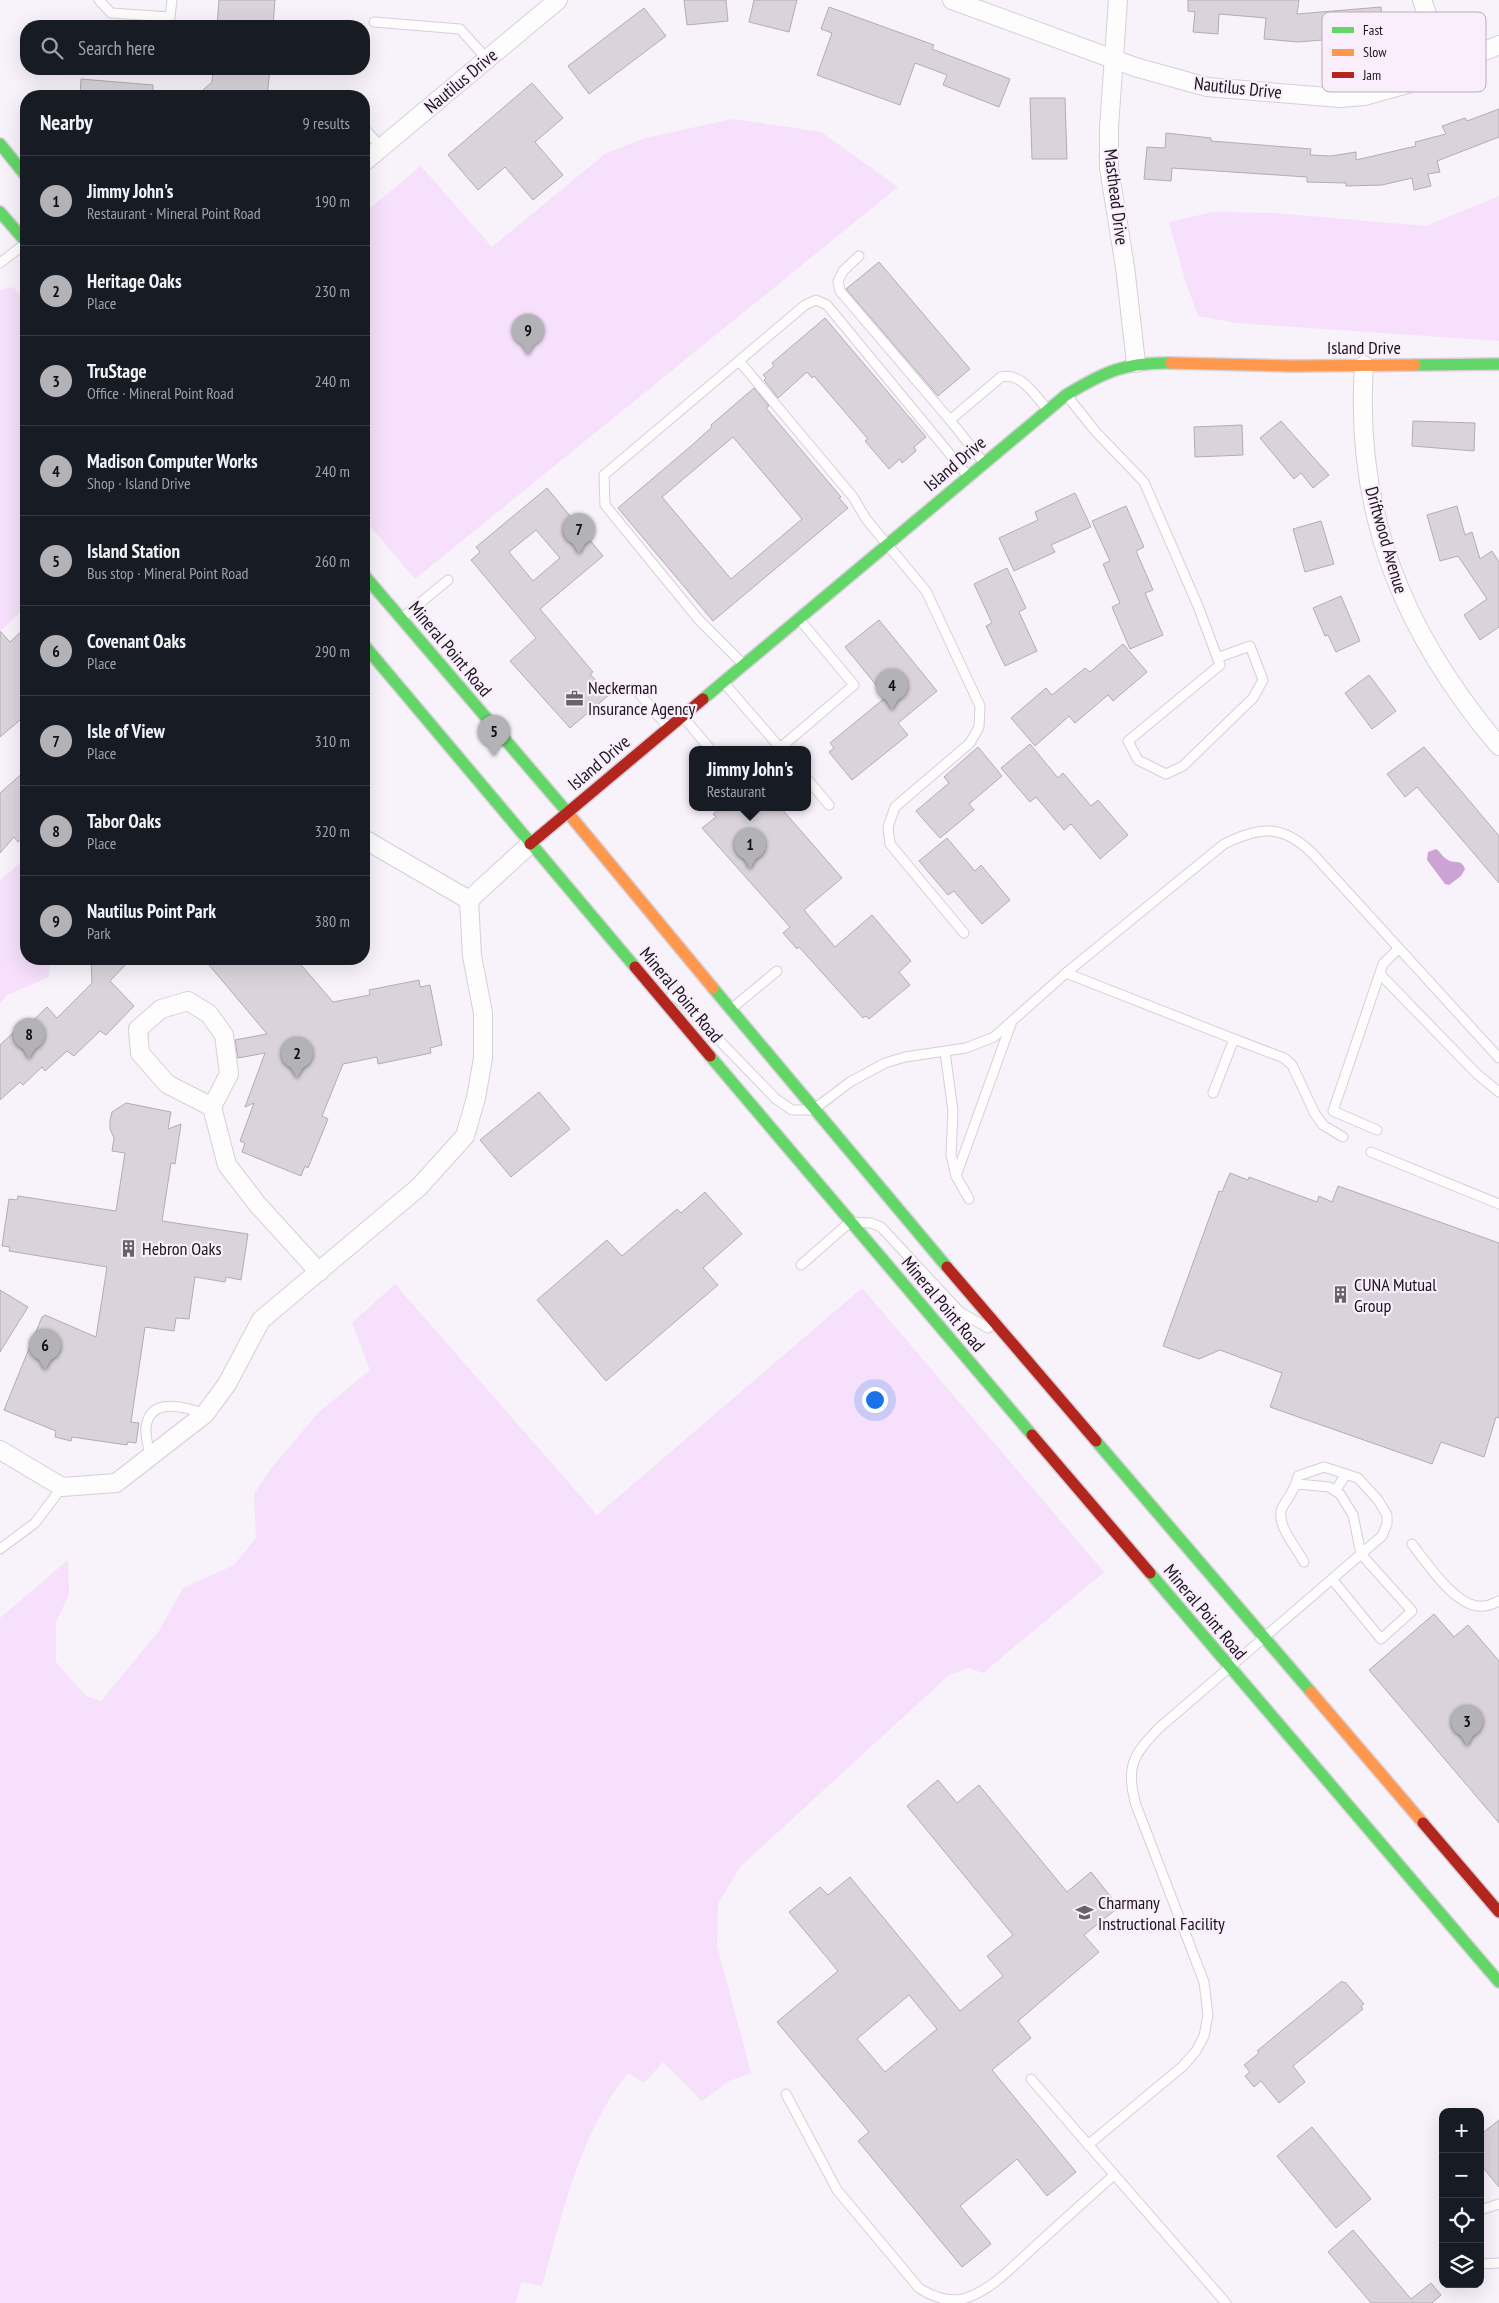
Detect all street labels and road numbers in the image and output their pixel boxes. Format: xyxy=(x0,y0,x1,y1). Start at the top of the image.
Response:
street label: Nautilus Drive xyxy=(420,43,502,118)
street label: Nautilus Drive xyxy=(1193,71,1283,104)
street label: Masthead Drive xyxy=(1099,148,1134,246)
street label: Island Drive xyxy=(1327,336,1401,359)
street label: Island Drive xyxy=(919,431,990,496)
street label: Driftwood Avenue xyxy=(1360,484,1413,596)
street label: Mineral Point Road xyxy=(404,596,497,701)
street label: Island Drive xyxy=(563,730,634,795)
street label: Mineral Point Road xyxy=(635,942,728,1047)
street label: Mineral Point Road xyxy=(897,1251,990,1356)
street label: Mineral Point Road xyxy=(1159,1559,1252,1664)

